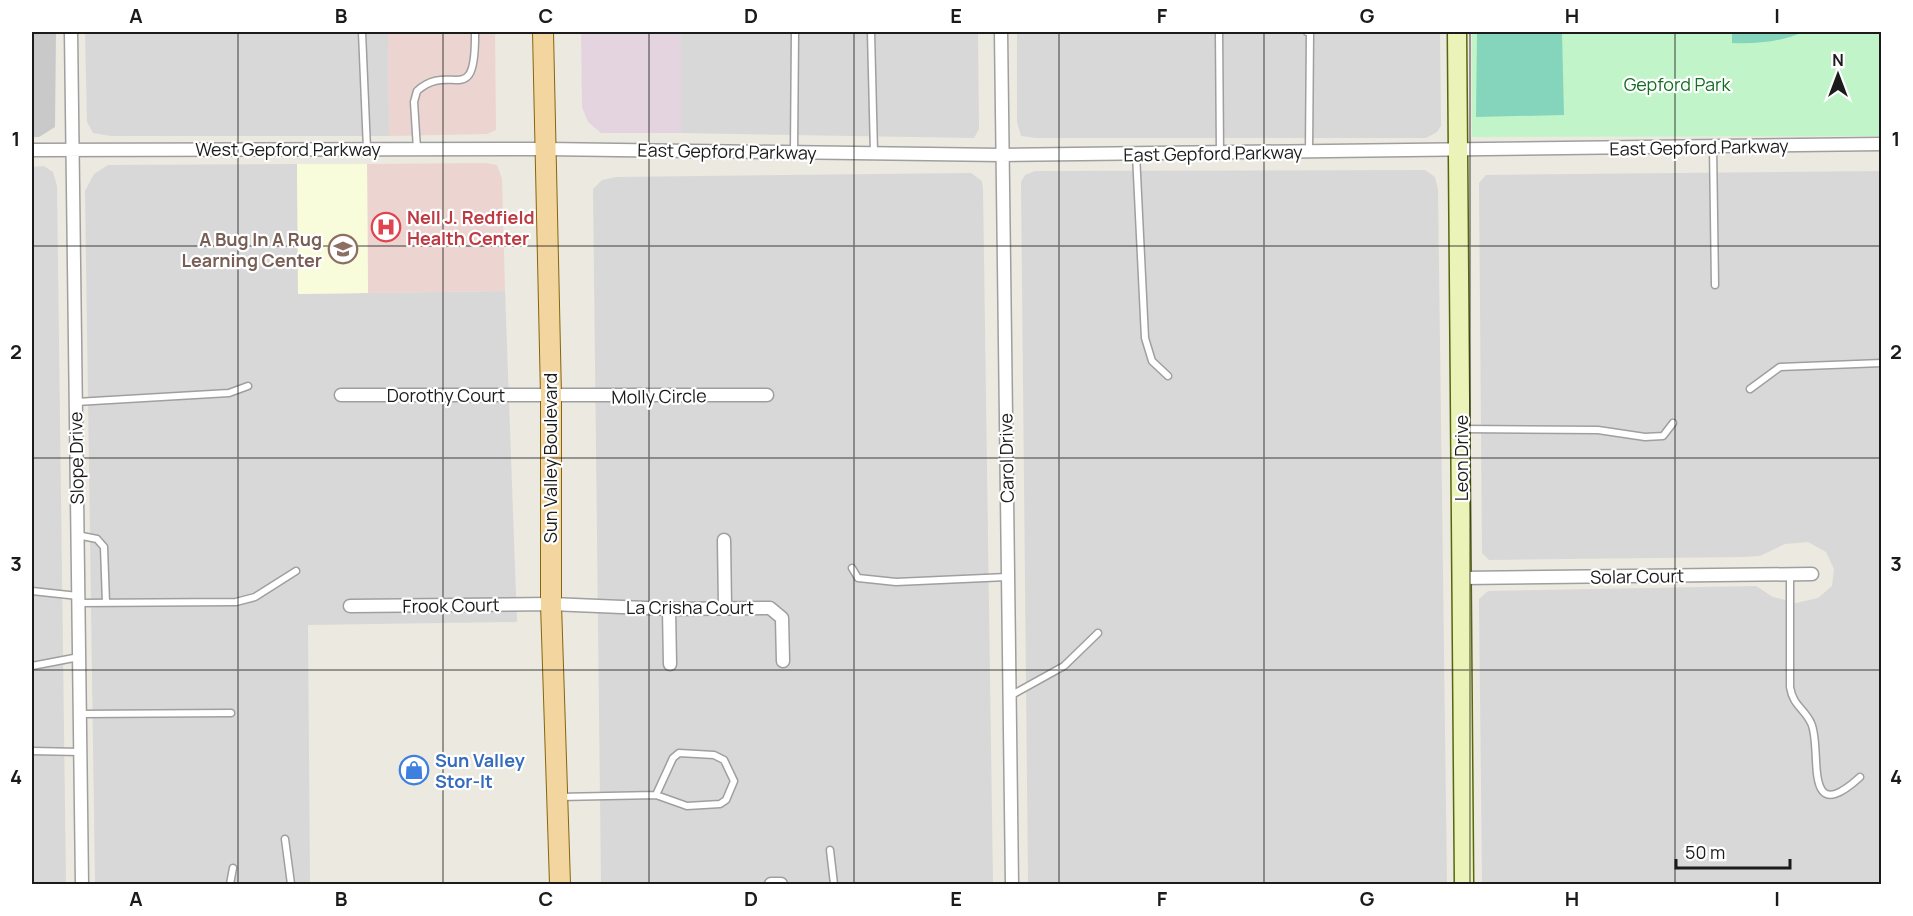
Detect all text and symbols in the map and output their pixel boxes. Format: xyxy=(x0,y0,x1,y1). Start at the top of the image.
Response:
text: A xyxy=(129,2,143,29)
text: B xyxy=(335,2,348,29)
text: C xyxy=(539,2,553,29)
text: D xyxy=(744,2,758,29)
text: E xyxy=(950,2,962,29)
text: F xyxy=(1157,2,1168,29)
text: G xyxy=(1360,2,1375,29)
text: H xyxy=(1565,2,1579,29)
text: I xyxy=(1774,2,1780,29)
north arrow xyxy=(1808,45,1868,105)
text: N xyxy=(1832,49,1844,71)
park label: Gepford Park xyxy=(1624,72,1731,96)
text: 1 xyxy=(12,125,20,152)
text: 1 xyxy=(1892,125,1900,152)
street label: East Gepford Parkway xyxy=(1609,133,1789,161)
street label: West Gepford Parkway xyxy=(195,137,381,161)
street label: East Gepford Parkway xyxy=(637,137,817,165)
street label: East Gepford Parkway xyxy=(1123,139,1303,167)
place label: Nell J. Redfield Health Center xyxy=(407,205,535,250)
hospital icon: Nell J. Redfield Health Center xyxy=(370,211,402,243)
place label: A Bug In A Rug Learning Center xyxy=(182,227,322,272)
school or university icon: A Bug In A Rug Learning Center xyxy=(327,233,359,265)
text: 2 xyxy=(10,338,22,365)
text: 2 xyxy=(1890,338,1902,365)
street label: Sun Valley Boulevard xyxy=(538,373,562,543)
street label: Dorothy Court xyxy=(387,383,505,407)
street label: Molly Circle xyxy=(611,383,707,409)
street label: Slope Drive xyxy=(63,411,89,505)
street label: Carol Drive xyxy=(993,413,1019,503)
street label: Leon Drive xyxy=(1449,415,1473,501)
text: 3 xyxy=(10,550,22,577)
text: 3 xyxy=(1890,550,1902,577)
street label: Solar Court xyxy=(1590,563,1684,589)
street label: Frook Court xyxy=(402,592,500,618)
street label: La Crisha Court xyxy=(626,595,754,619)
place label: Sun Valley Stor-It xyxy=(435,748,525,793)
shop icon: Sun Valley Stor-It xyxy=(398,754,430,786)
text: 4 xyxy=(10,763,22,790)
text: 4 xyxy=(1890,763,1902,790)
scale bar xyxy=(1676,832,1790,870)
text: 50 m xyxy=(1685,840,1725,864)
text: A xyxy=(129,885,143,912)
text: B xyxy=(335,885,348,912)
text: C xyxy=(539,885,553,912)
text: D xyxy=(744,885,758,912)
text: E xyxy=(950,885,962,912)
text: F xyxy=(1157,885,1168,912)
text: G xyxy=(1360,885,1375,912)
text: H xyxy=(1565,885,1579,912)
text: I xyxy=(1774,885,1780,912)

